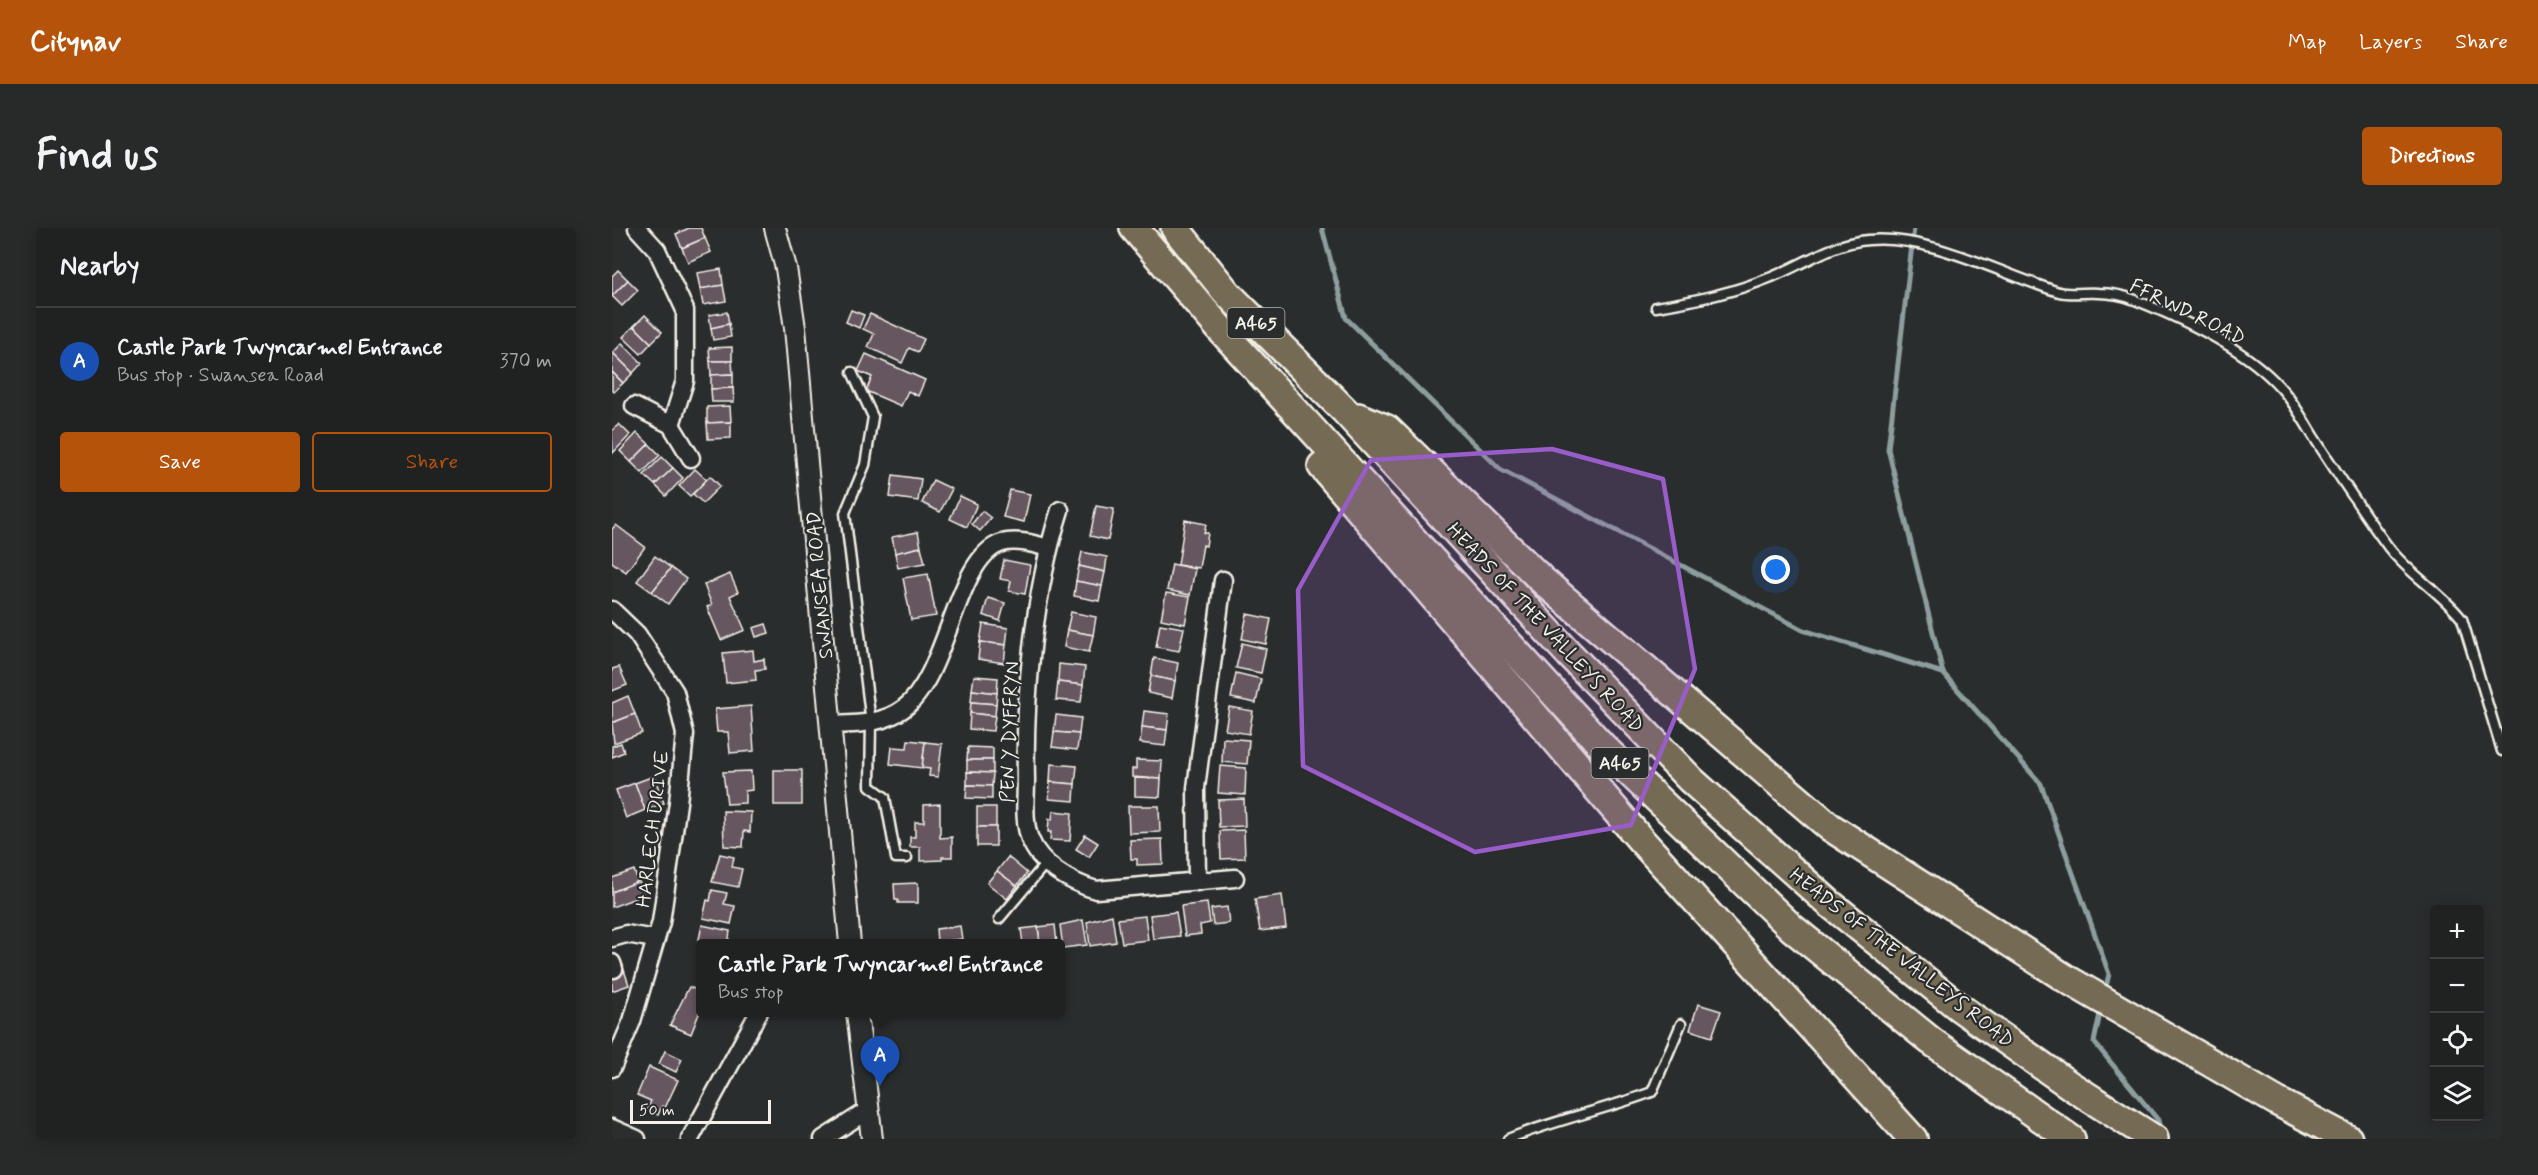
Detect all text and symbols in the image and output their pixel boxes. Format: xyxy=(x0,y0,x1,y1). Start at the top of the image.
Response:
text: Citynav xyxy=(30,24,121,61)
text: Map xyxy=(2288,28,2326,56)
text: Layers xyxy=(2359,28,2422,56)
text: Share xyxy=(2455,28,2508,56)
button: Directions xyxy=(2362,127,2502,185)
text: Find us xyxy=(36,129,158,184)
text: Nearby xyxy=(60,250,139,284)
street label: FFRWD ROAD xyxy=(2125,273,2250,352)
road number: A465 xyxy=(1228,308,1284,338)
text: Castle Park Twyncarmel Entrance xyxy=(117,334,443,362)
text: A xyxy=(73,348,86,375)
text: 370 m xyxy=(500,348,552,375)
text: Bus stop · Swansea Road xyxy=(117,362,324,389)
button: Save xyxy=(60,432,300,492)
button: Share xyxy=(312,432,552,492)
street label: SWANSEA ROAD xyxy=(801,510,840,660)
street label: HEADS OF THE VALLEYS ROAD xyxy=(1440,517,1650,739)
your location xyxy=(1761,555,1790,584)
street label: PEN Y DYFFRYN xyxy=(995,661,1026,803)
road number: A465 xyxy=(1592,748,1648,778)
street label: HARLECH DRIVE xyxy=(630,749,677,909)
street label: HEADS OF THE VALLEYS ROAD xyxy=(1783,862,2019,1054)
map controls xyxy=(2430,905,2484,1121)
button: + xyxy=(2430,905,2484,959)
popup xyxy=(696,939,1065,1017)
text: Castle Park Twyncarmel Entrance xyxy=(718,951,1043,979)
button: − xyxy=(2430,959,2484,1013)
text: Bus stop xyxy=(718,979,784,1006)
button: locate xyxy=(2430,1013,2484,1067)
pin: A xyxy=(860,1036,900,1086)
button: layers xyxy=(2430,1067,2484,1121)
scale bar xyxy=(630,1097,771,1124)
text: 50 m xyxy=(639,1100,675,1121)

